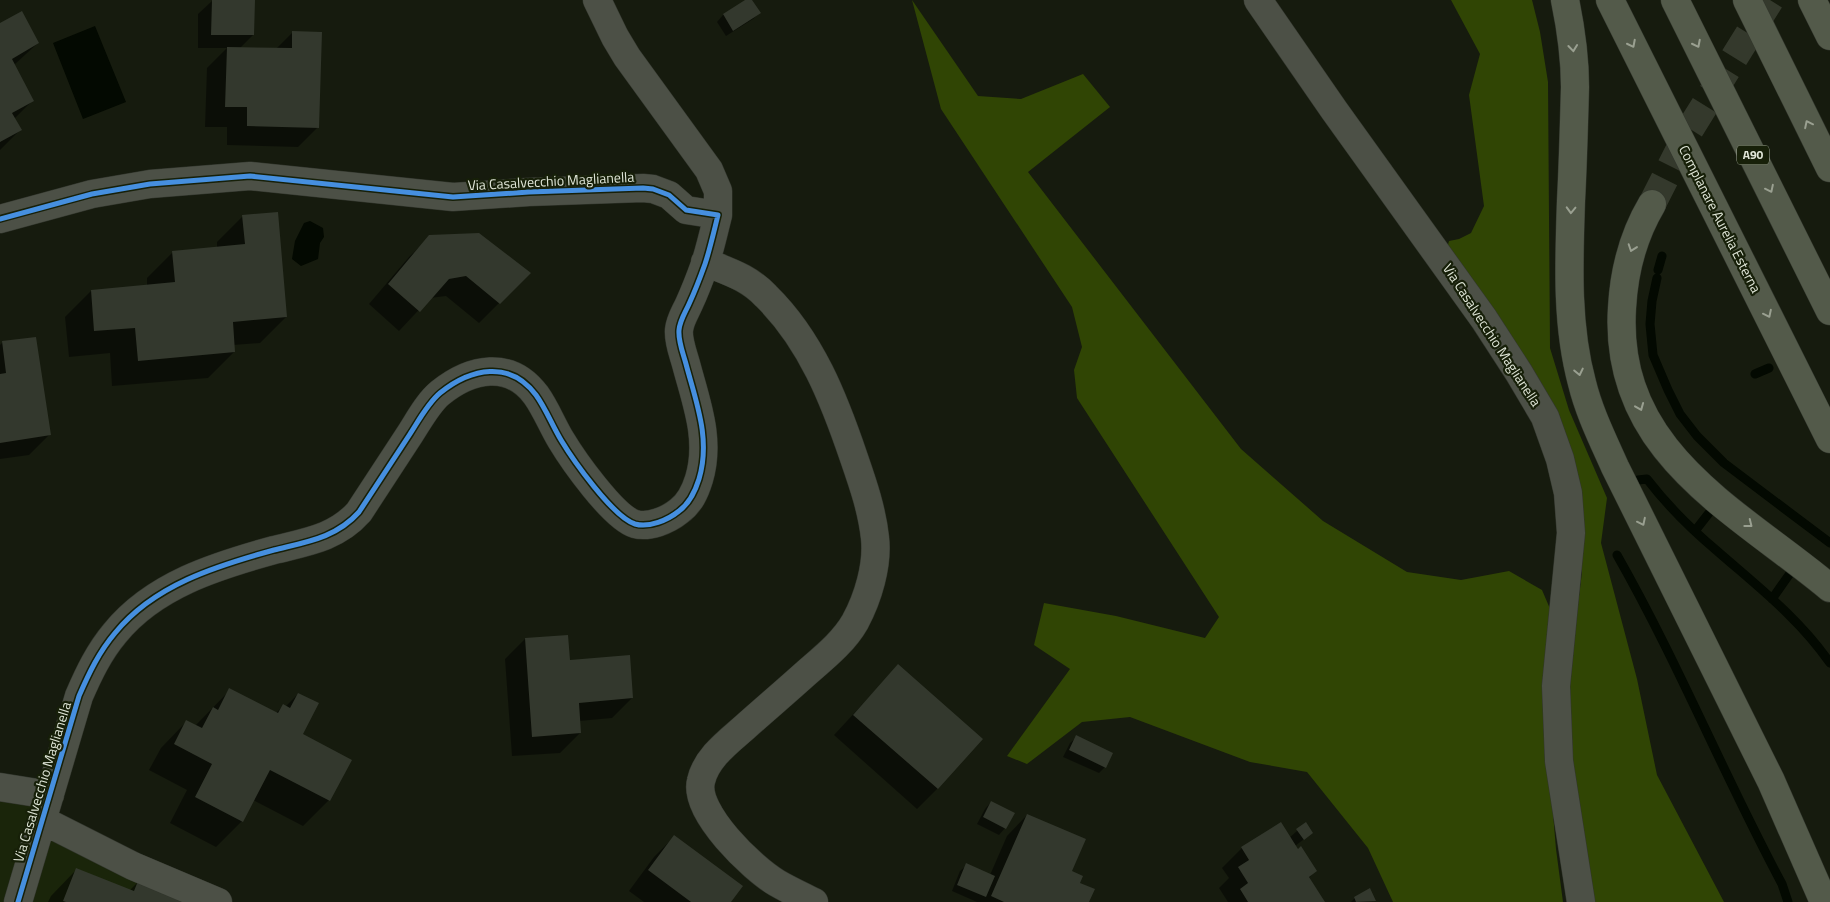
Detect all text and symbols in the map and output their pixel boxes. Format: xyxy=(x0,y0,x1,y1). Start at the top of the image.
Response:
one-way arrow xyxy=(1626,38,1636,47)
one-way arrow xyxy=(1691,38,1701,47)
one-way arrow xyxy=(1567,44,1578,52)
one-way arrow xyxy=(1804,120,1815,129)
street label: Complanare Aurelia Esterna xyxy=(1674,141,1767,296)
road number: A90 xyxy=(1737,146,1769,164)
street label: Via Casalvecchio Maglianella xyxy=(467,166,635,195)
one-way arrow xyxy=(1763,184,1774,193)
one-way arrow xyxy=(1566,207,1576,215)
one-way arrow xyxy=(1628,243,1638,252)
street label: Via Casalvecchio Maglianella xyxy=(1438,259,1547,410)
one-way arrow xyxy=(1762,309,1772,318)
one-way arrow xyxy=(1574,368,1584,377)
one-way arrow xyxy=(1633,402,1644,411)
one-way arrow xyxy=(1635,517,1646,526)
one-way arrow xyxy=(1743,518,1753,527)
street label: Via Casalvecchio Maglianella xyxy=(7,699,76,865)

